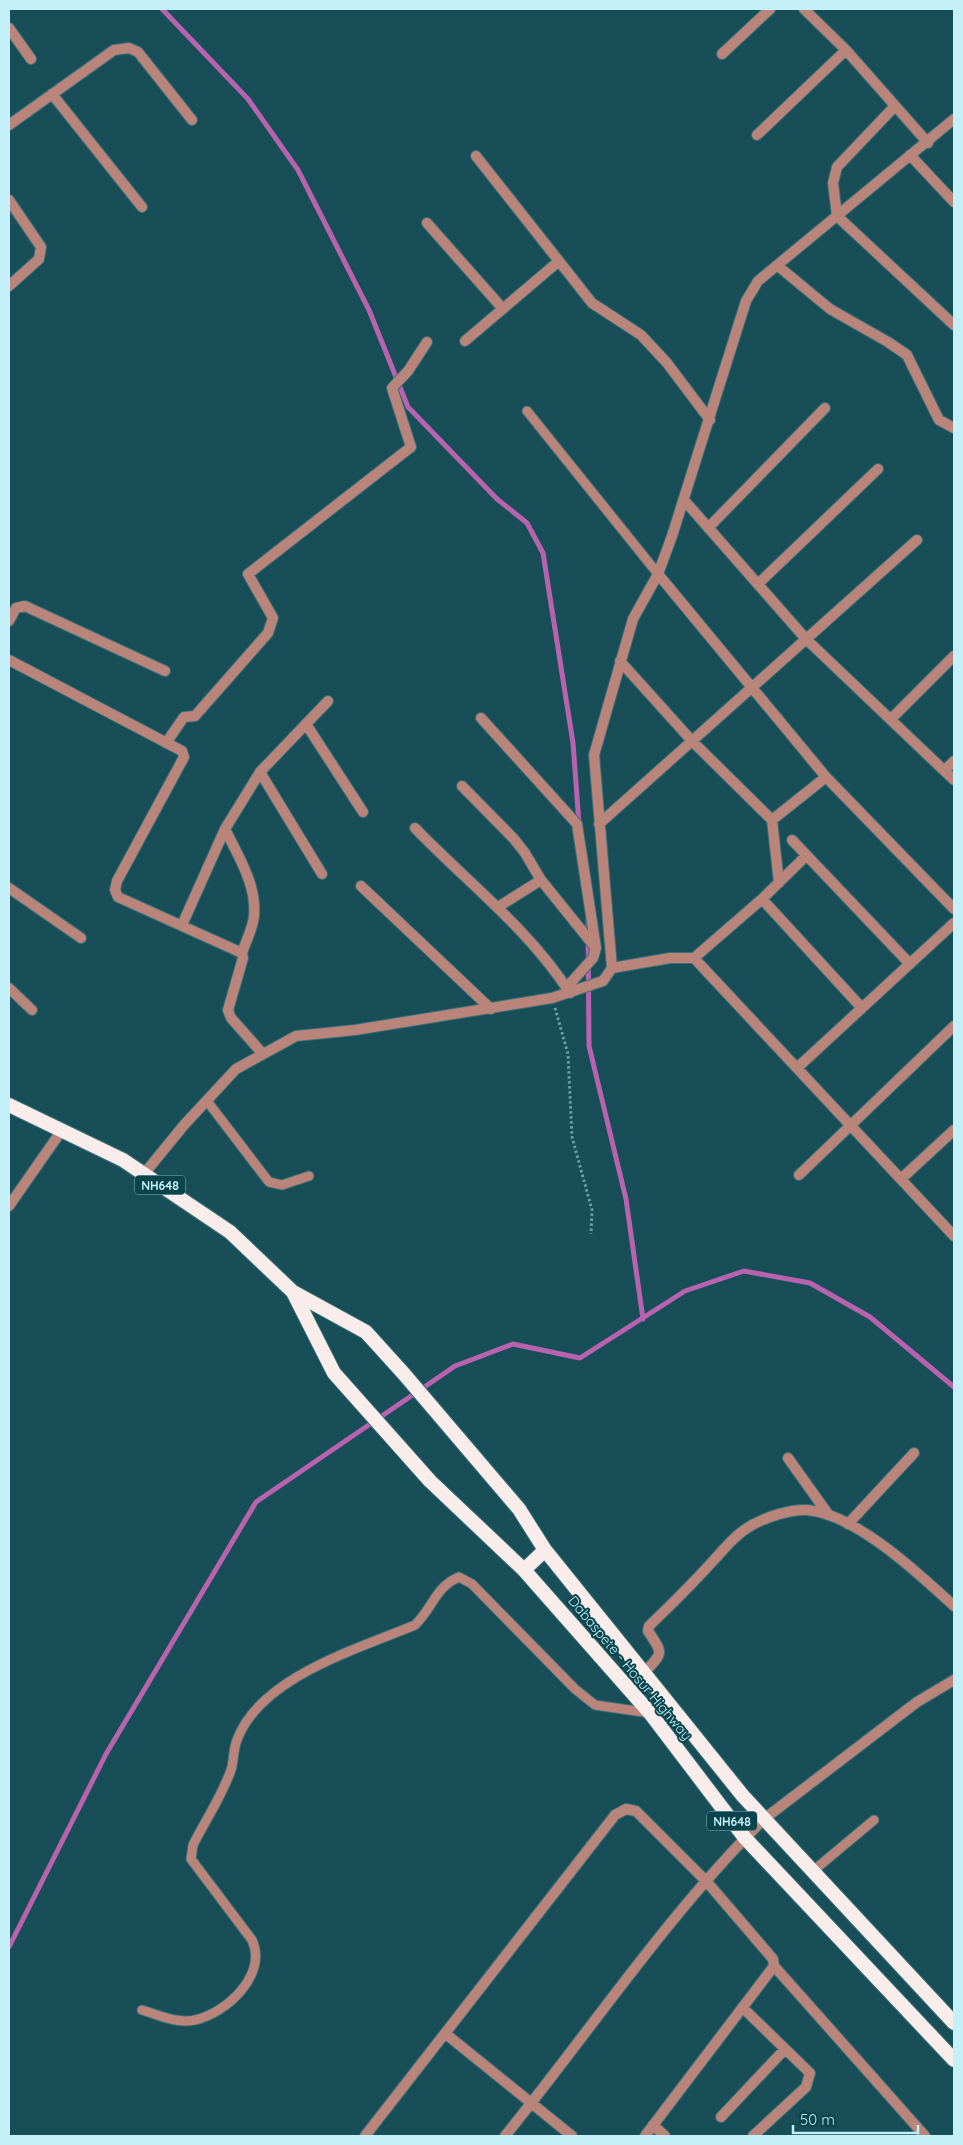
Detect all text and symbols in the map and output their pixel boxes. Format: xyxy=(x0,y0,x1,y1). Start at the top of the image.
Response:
road number: NH648 xyxy=(135,1176,185,1194)
street label: Dabaspete - Hosur Highway xyxy=(564,1592,696,1744)
road number: NH648 xyxy=(707,1812,757,1830)
scale bar xyxy=(793,2102,918,2134)
text: 50 m xyxy=(800,2110,835,2129)

